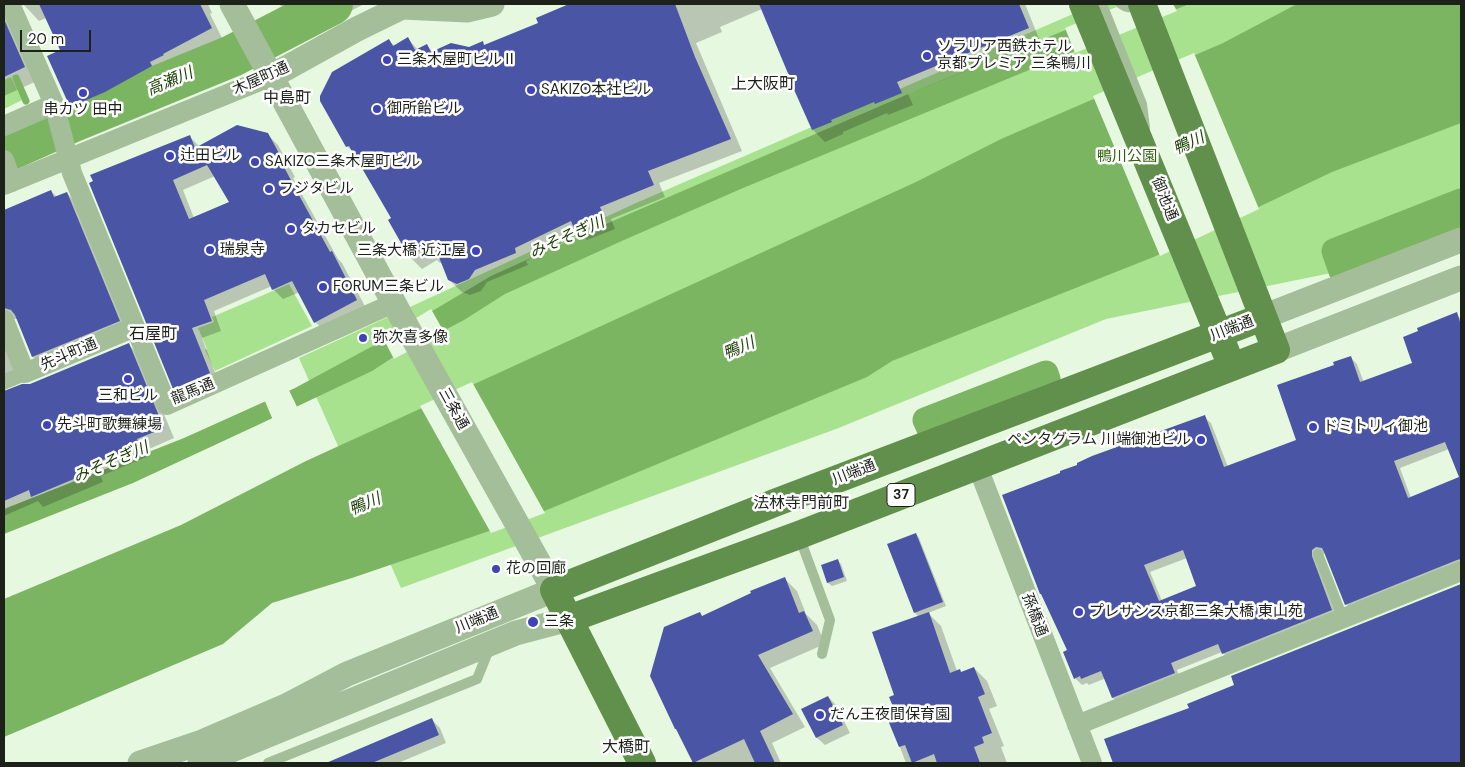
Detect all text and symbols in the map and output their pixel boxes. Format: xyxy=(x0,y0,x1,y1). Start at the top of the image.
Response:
scale bar xyxy=(22,20,94,52)
text: 20 m xyxy=(28,29,64,49)
place label: ソラリア西鉄ホテル 京都プレミア 三条鴨川 xyxy=(937,38,1091,73)
marker: ソラリア西鉄ホテル 京都プレミア 三条鴨川 xyxy=(921,50,933,62)
place label: 三条木屋町ビルⅡ xyxy=(397,51,517,69)
marker: 三条木屋町ビルⅡ xyxy=(381,54,393,66)
street label: 木屋町通 xyxy=(230,59,292,99)
water label: 高瀬川 xyxy=(144,64,196,100)
district label: 上大阪町 xyxy=(731,75,795,95)
place label: SAKIZO本社ビル xyxy=(541,81,651,99)
marker: SAKIZO本社ビル xyxy=(525,84,537,96)
marker: 串カツ 田中 xyxy=(77,87,89,99)
district label: 中島町 xyxy=(263,89,311,109)
place label: 御所飴ビル xyxy=(387,100,462,118)
place label: 串カツ 田中 xyxy=(44,101,122,119)
marker: 御所飴ビル xyxy=(371,103,383,115)
water label: 鴨川 xyxy=(1170,129,1208,159)
place label: 辻田ビル xyxy=(180,147,240,165)
park label: 鴨川公園 xyxy=(1097,148,1157,166)
marker: 辻田ビル xyxy=(164,150,176,162)
place label: SAKIZO三条木屋町ビル xyxy=(265,153,420,171)
marker: SAKIZO三条木屋町ビル xyxy=(249,156,261,168)
street label: 御池通 xyxy=(1147,175,1181,223)
place label: フジタビル xyxy=(279,180,354,198)
marker: フジタビル xyxy=(263,183,275,195)
water label: みそそぎ川 xyxy=(527,213,607,263)
place label: タカセビル xyxy=(301,220,376,238)
marker: タカセビル xyxy=(285,223,297,235)
place label: 瑞泉寺 xyxy=(220,241,265,259)
place label: 三条大橋 近江屋 xyxy=(357,242,466,260)
marker: 瑞泉寺 xyxy=(204,244,216,256)
marker: 三条大橋 近江屋 xyxy=(470,245,482,257)
place label: FORUM三条ビル xyxy=(333,278,444,296)
marker: FORUM三条ビル xyxy=(317,281,329,293)
street label: 川端通 xyxy=(1208,313,1256,345)
district label: 石屋町 xyxy=(129,325,177,345)
place label: 弥次喜多像 xyxy=(373,329,448,347)
marker: 弥次喜多像 xyxy=(357,332,369,344)
water label: 鴨川 xyxy=(721,334,757,364)
street label: 先斗町通 xyxy=(38,335,100,375)
marker: 三和ビル xyxy=(122,373,134,385)
street label: 龍馬通 xyxy=(169,375,217,409)
street label: 三条通 xyxy=(434,385,472,433)
place label: 三和ビル xyxy=(98,387,158,405)
place label: 先斗町歌舞練場 xyxy=(57,416,162,434)
place label: ドミトリィ御池 xyxy=(1323,418,1428,436)
marker: 先斗町歌舞練場 xyxy=(41,419,53,431)
marker: ドミトリィ御池 xyxy=(1307,421,1319,433)
place label: ペンタグラム 川端御池ビル xyxy=(1007,431,1191,449)
marker: ペンタグラム 川端御池ビル xyxy=(1195,434,1207,446)
water label: みそそぎ川 xyxy=(70,439,152,487)
street label: 川端通 xyxy=(830,457,878,489)
road number: 37 xyxy=(887,484,915,506)
water label: 鴨川 xyxy=(347,490,383,520)
district label: 法林寺門前町 xyxy=(753,494,849,514)
place label: 花の回廊 xyxy=(506,560,566,578)
marker: 花の回廊 xyxy=(490,563,502,575)
street label: 孫橋通 xyxy=(1018,591,1050,639)
place label: プレサンス京都三条大橋 東山苑 xyxy=(1089,603,1303,621)
street label: 川端通 xyxy=(453,604,501,638)
marker: プレサンス京都三条大橋 東山苑 xyxy=(1073,606,1085,618)
place label: 三条 xyxy=(544,613,574,631)
marker: 三条 xyxy=(526,615,540,629)
place label: だん王夜間保育園 xyxy=(830,706,950,724)
marker: だん王夜間保育園 xyxy=(814,709,826,721)
district label: 大橋町 xyxy=(602,738,650,758)

